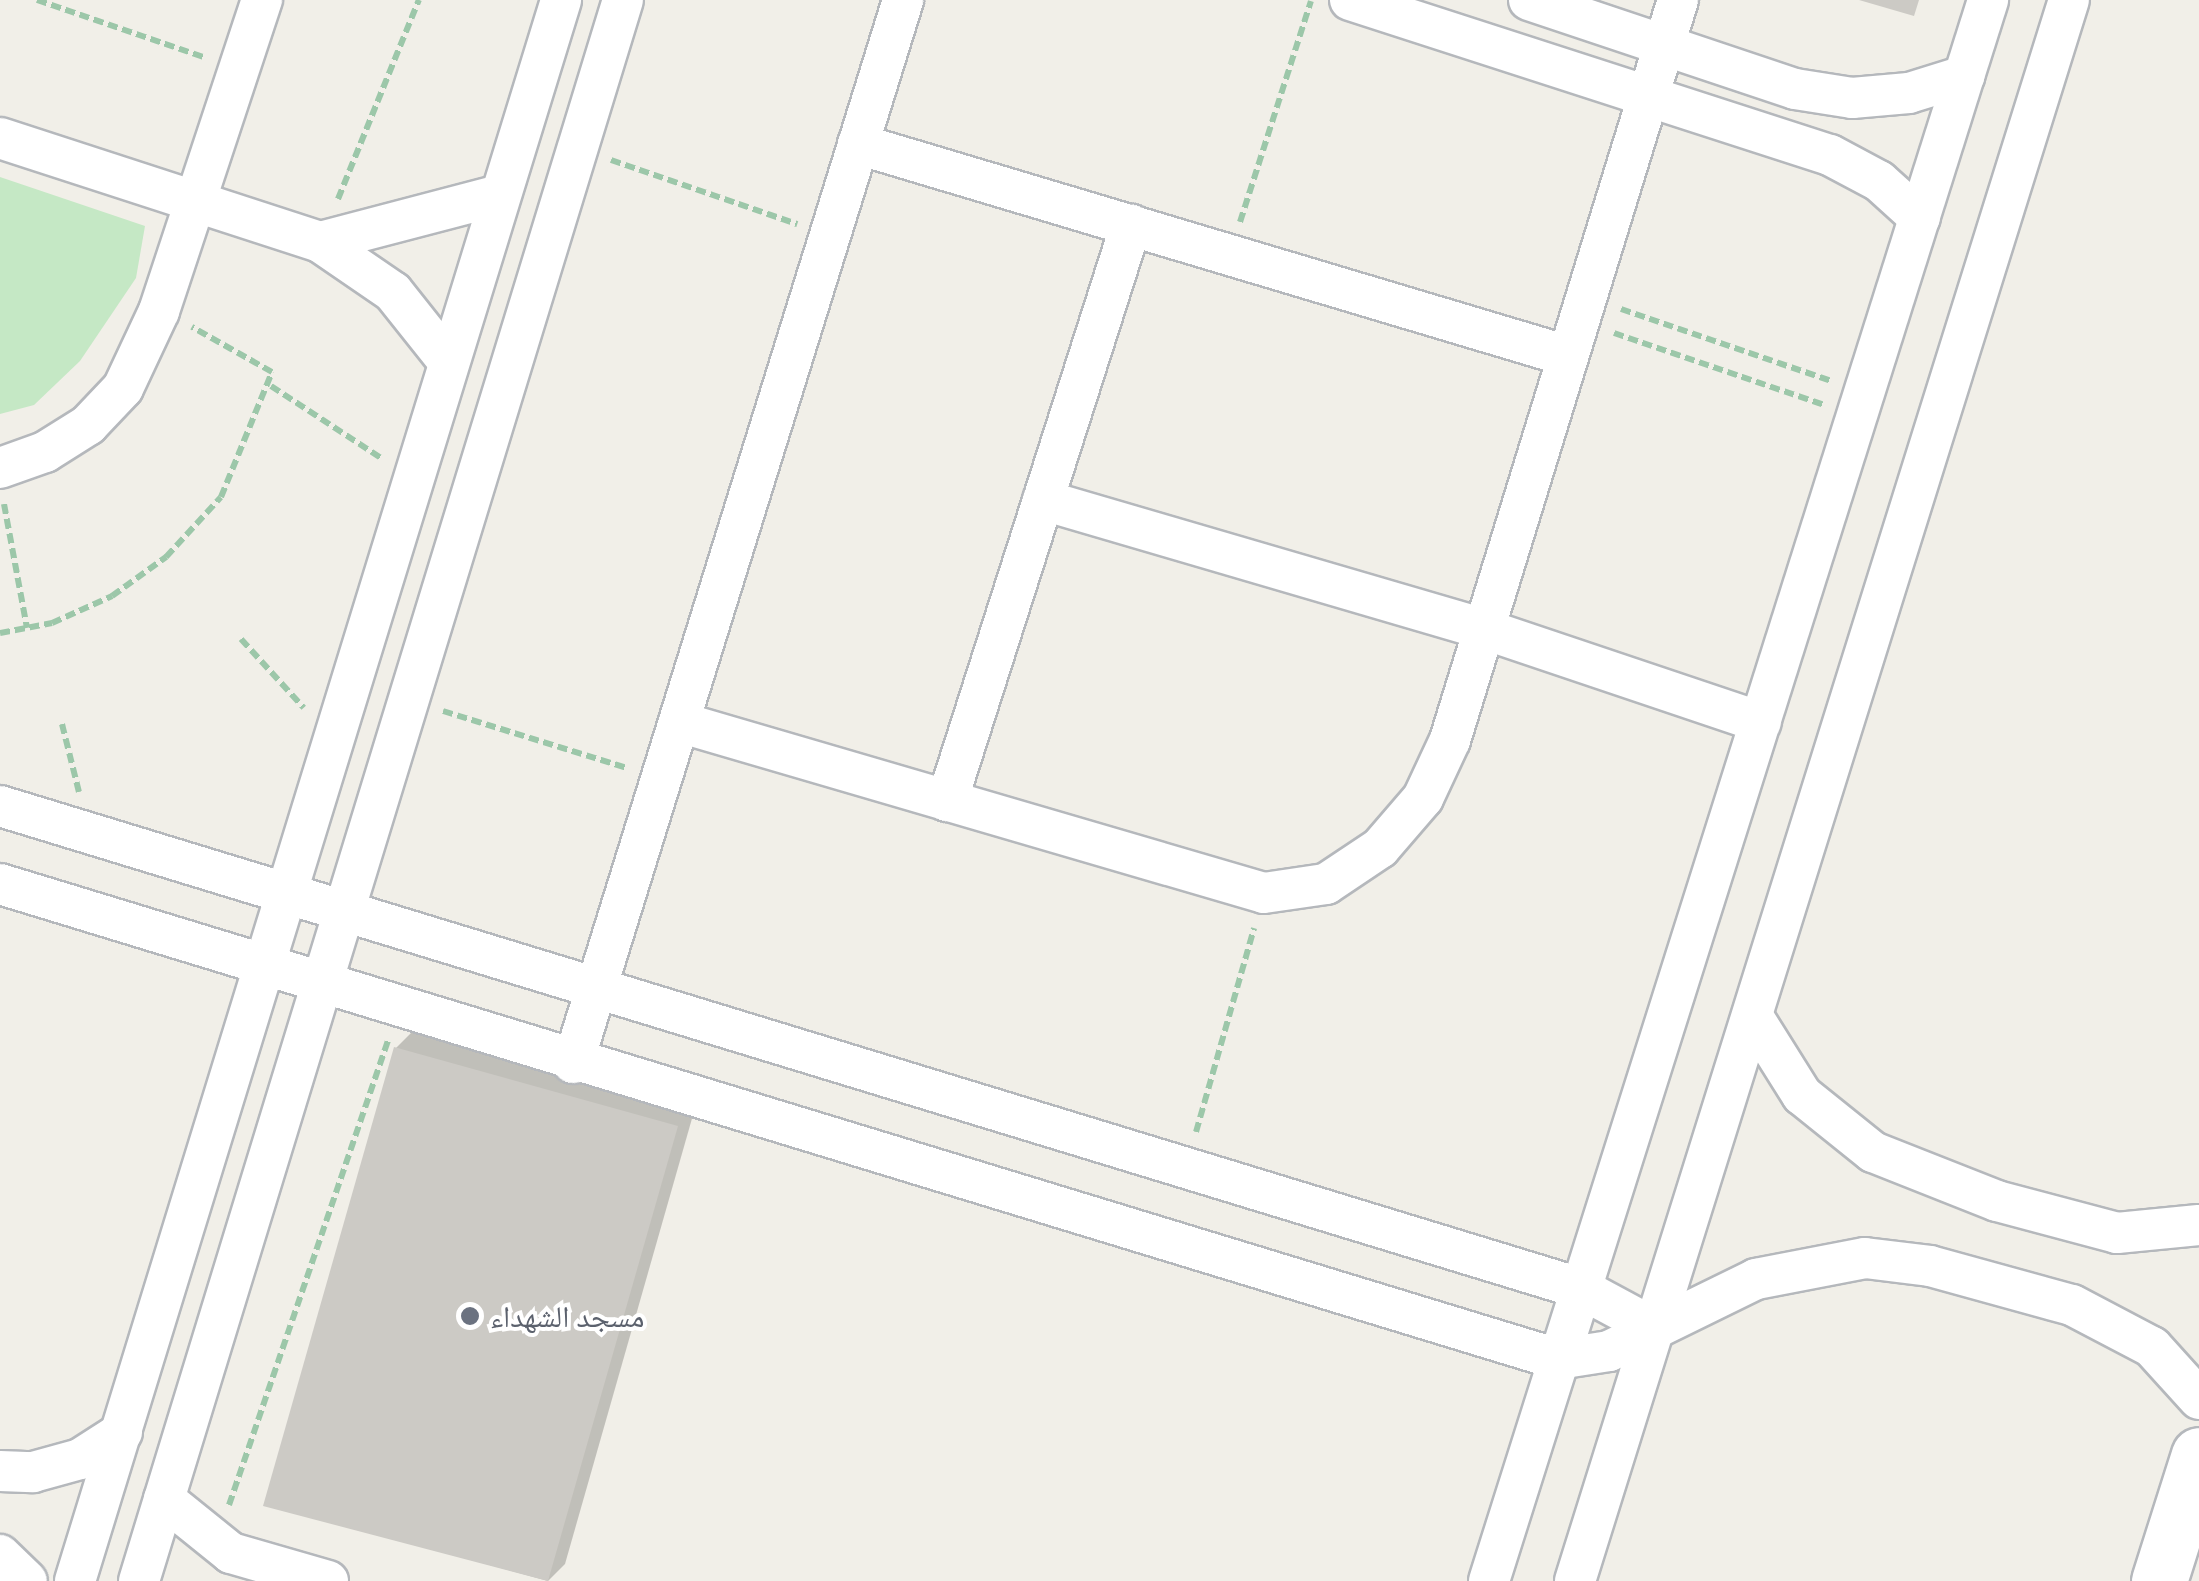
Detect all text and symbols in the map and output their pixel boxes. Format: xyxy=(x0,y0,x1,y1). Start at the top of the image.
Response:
place label: مسجد الشهداء xyxy=(490,1298,644,1334)
marker: مسجد الشهداء xyxy=(459,1305,481,1327)

